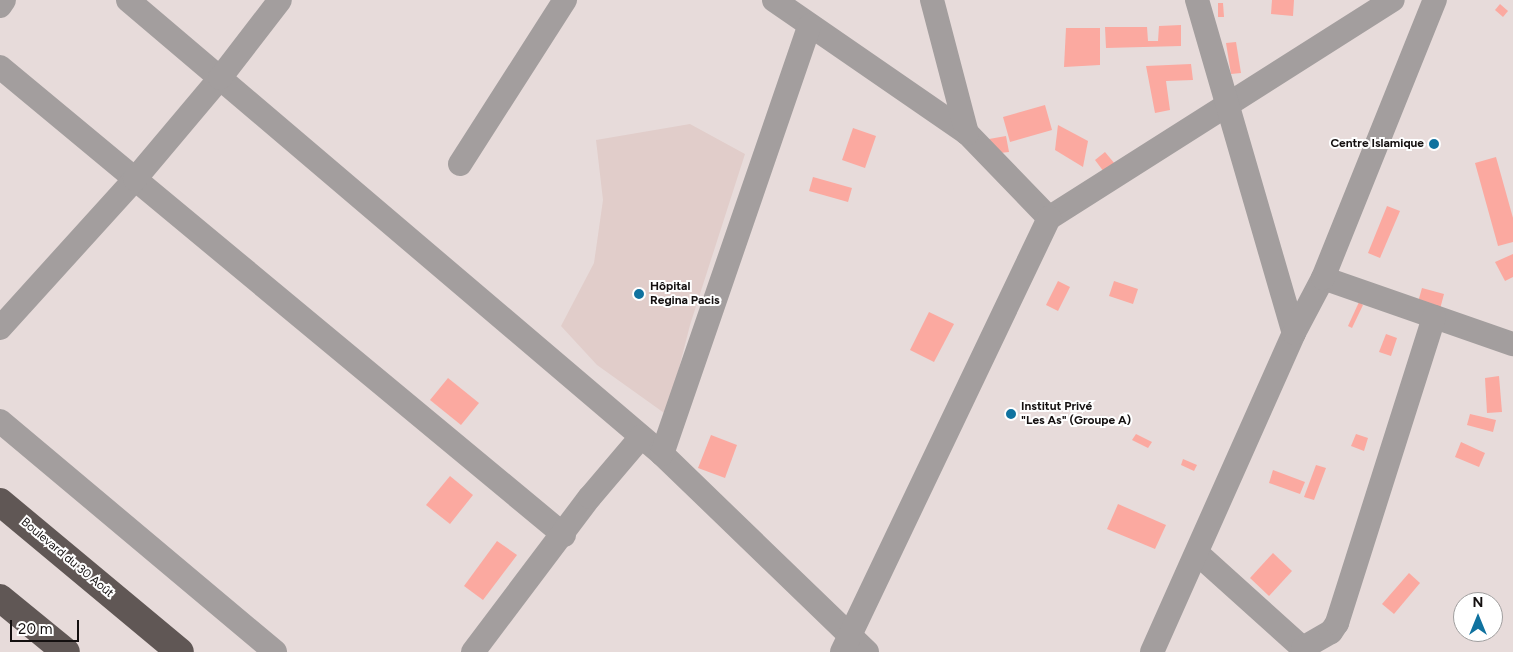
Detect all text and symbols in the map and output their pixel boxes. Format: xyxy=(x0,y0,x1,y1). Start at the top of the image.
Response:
place label: Centre Islamique xyxy=(1330,137,1424,151)
marker: Centre Islamique xyxy=(1428,138,1440,150)
place label: Hôpital Regina Pacis xyxy=(650,280,720,308)
marker: Hôpital Regina Pacis xyxy=(632,287,646,301)
place label: Institut Privé "Les As" (Groupe A) xyxy=(1021,400,1131,428)
marker: Institut Privé "Les As" (Groupe A) xyxy=(1005,408,1017,420)
street label: Boulevard du 30 Août xyxy=(18,515,116,601)
north arrow xyxy=(1453,592,1503,642)
text: N xyxy=(1473,594,1483,611)
scale bar xyxy=(12,610,81,642)
text: 20 m xyxy=(18,620,52,638)

